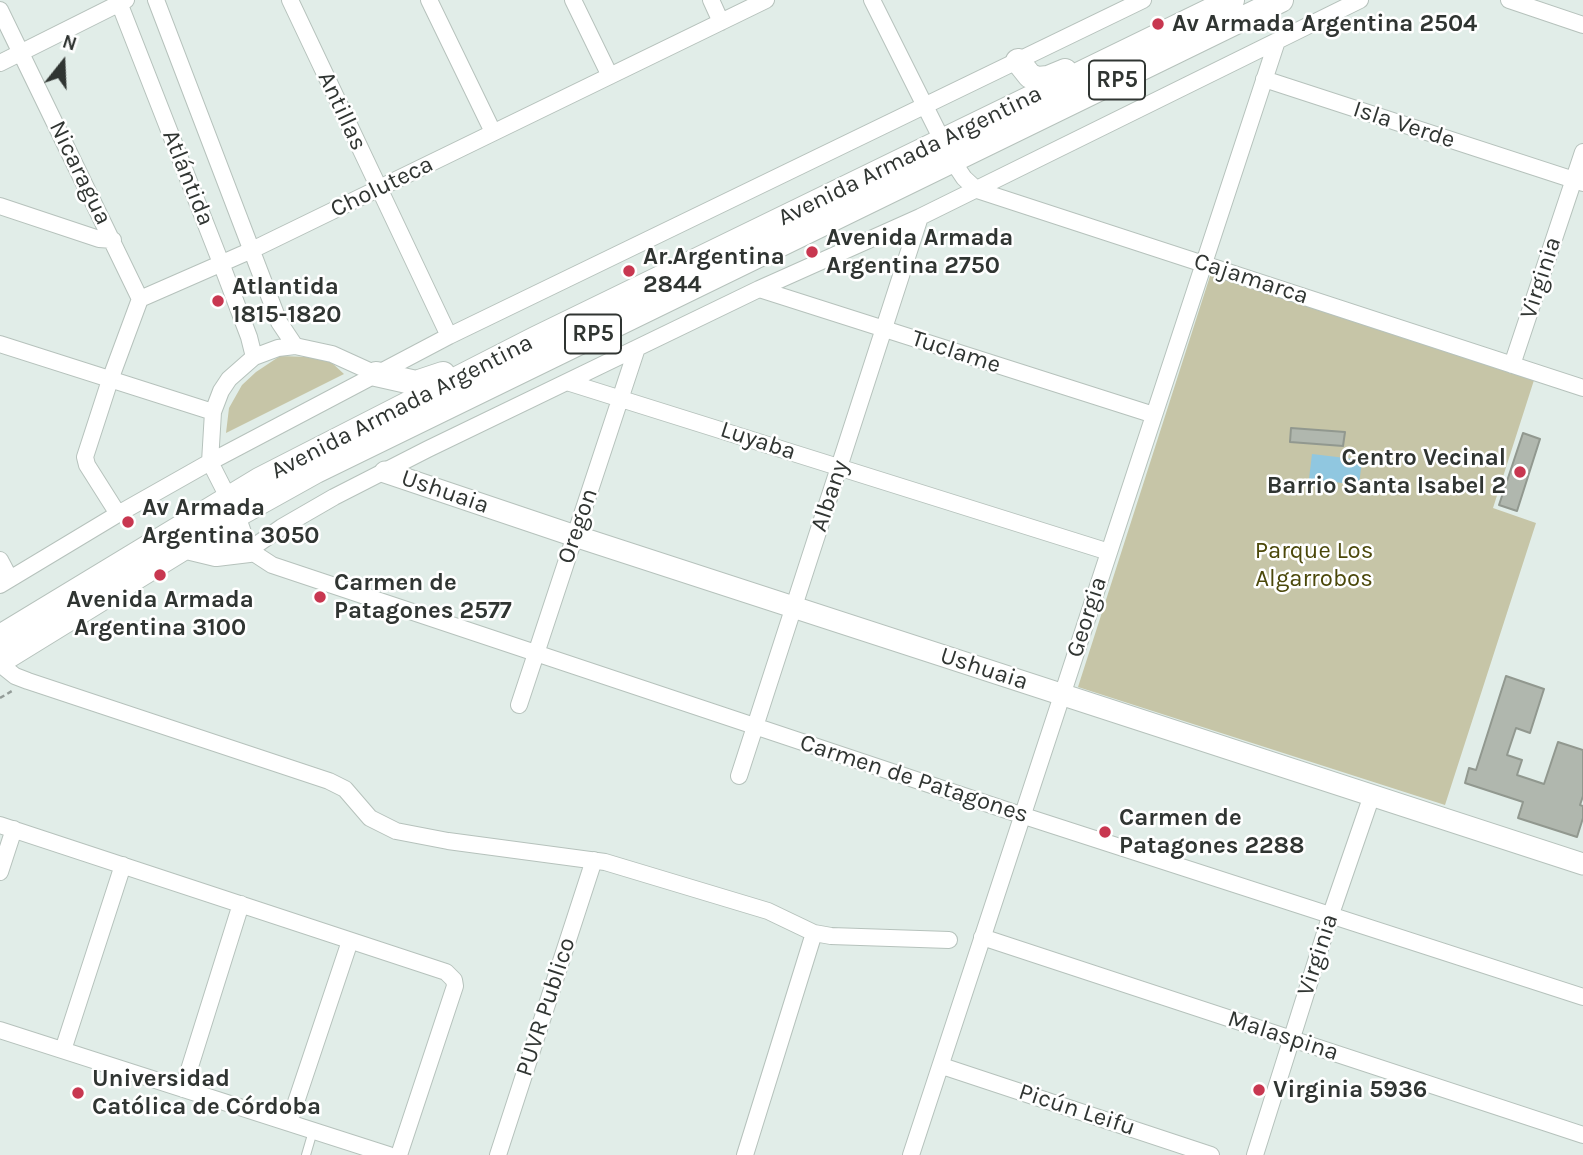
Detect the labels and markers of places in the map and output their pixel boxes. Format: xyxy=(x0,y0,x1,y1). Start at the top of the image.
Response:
place label: Av Armada Argentina 2504 xyxy=(1172,10,1477,38)
marker: Av Armada Argentina 2504 xyxy=(1150,16,1166,32)
place label: Avenida Armada Argentina 2750 xyxy=(826,224,1013,280)
place label: Ar.Argentina 2844 xyxy=(643,243,785,299)
marker: Avenida Armada Argentina 2750 xyxy=(804,244,820,260)
marker: Ar.Argentina 2844 xyxy=(621,263,637,279)
place label: Atlantida 1815-1820 xyxy=(232,273,341,329)
marker: Atlantida 1815-1820 xyxy=(210,293,226,309)
place label: Centro Vecinal Barrio Santa Isabel 2 xyxy=(1267,444,1506,500)
marker: Centro Vecinal Barrio Santa Isabel 2 xyxy=(1512,464,1528,480)
place label: Av Armada Argentina 3050 xyxy=(142,494,320,550)
marker: Av Armada Argentina 3050 xyxy=(120,514,136,530)
marker: Avenida Armada Argentina 3100 xyxy=(152,567,168,583)
place label: Carmen de Patagones 2577 xyxy=(334,569,512,625)
place label: Avenida Armada Argentina 3100 xyxy=(66,586,254,642)
marker: Carmen de Patagones 2577 xyxy=(312,589,328,605)
place label: Carmen de Patagones 2288 xyxy=(1119,804,1305,860)
marker: Carmen de Patagones 2288 xyxy=(1097,824,1113,840)
place label: Universidad Católica de Córdoba xyxy=(92,1065,321,1121)
place label: Virginia 5936 xyxy=(1273,1076,1427,1104)
marker: Virginia 5936 xyxy=(1251,1082,1267,1098)
marker: Universidad Católica de Córdoba xyxy=(70,1085,86,1101)

